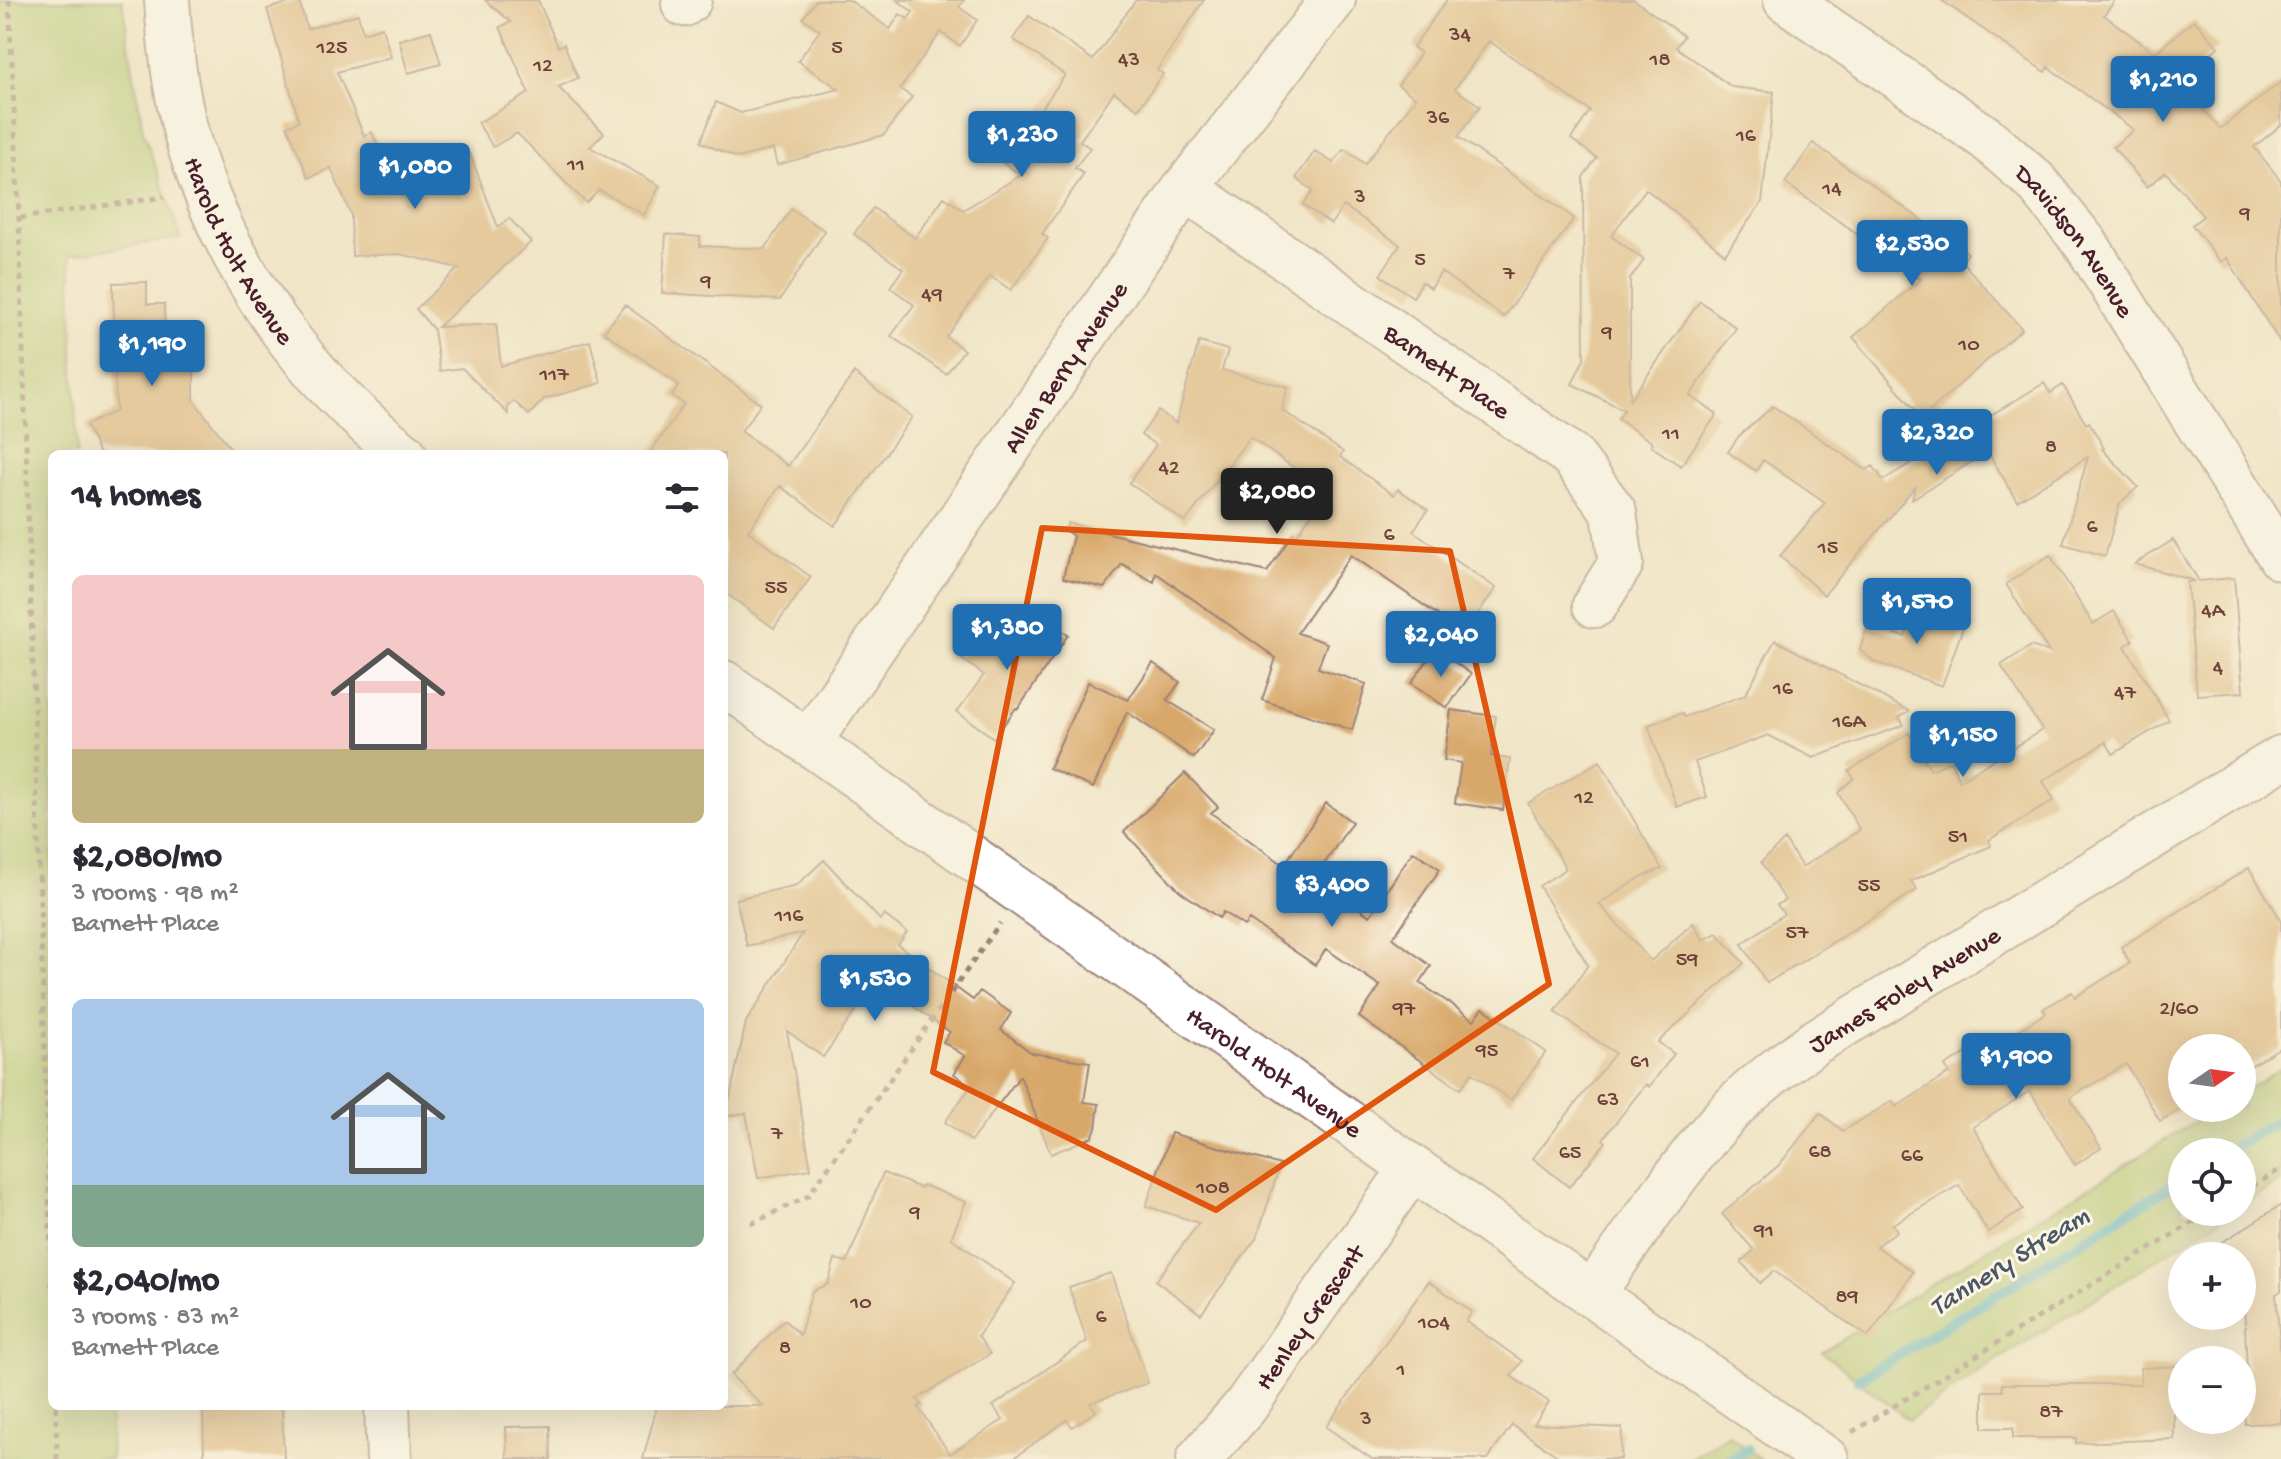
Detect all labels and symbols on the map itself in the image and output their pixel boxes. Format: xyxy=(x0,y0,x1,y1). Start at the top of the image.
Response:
house number: 34 xyxy=(1448,23,1472,49)
house number: 125 xyxy=(315,36,348,62)
house number: 5 xyxy=(831,36,843,62)
house number: 43 xyxy=(1118,48,1140,74)
house number: 18 xyxy=(1649,48,1670,74)
house number: 12 xyxy=(532,54,553,80)
pin: $1,210 xyxy=(2098,56,2228,124)
house number: 36 xyxy=(1426,106,1450,132)
pin: $1,230 xyxy=(957,111,1087,179)
house number: 16 xyxy=(1735,124,1757,150)
pin: $1,080 xyxy=(350,143,480,211)
house number: 11 xyxy=(566,153,585,179)
street label: Harold Holt Avenue xyxy=(174,154,299,353)
street label: Davidson Avenue xyxy=(2005,158,2139,325)
house number: 14 xyxy=(1821,177,1842,203)
house number: 3 xyxy=(1353,185,1366,211)
house number: 9 xyxy=(2238,202,2251,228)
pin: $2,530 xyxy=(1847,220,1977,288)
house number: 5 xyxy=(1414,248,1426,274)
house number: 7 xyxy=(1502,262,1515,288)
house number: 9 xyxy=(699,270,712,296)
street label: Allen Berry Avenue xyxy=(998,276,1137,461)
house number: 49 xyxy=(921,283,943,309)
street label: Barnett Place xyxy=(1375,319,1515,429)
pin: $1,190 xyxy=(87,320,217,388)
house number: 9 xyxy=(1600,321,1613,347)
house number: 10 xyxy=(1957,333,1980,359)
house number: 117 xyxy=(538,363,569,389)
pin: $2,320 xyxy=(1872,409,2002,477)
house number: 11 xyxy=(1661,422,1680,448)
house number: 8 xyxy=(2045,435,2057,461)
house number: 42 xyxy=(1158,456,1180,482)
pin: $2,080 xyxy=(1212,468,1342,536)
house number: 6 xyxy=(2086,515,2098,541)
house number: 6 xyxy=(1383,523,1395,549)
house number: 15 xyxy=(1817,536,1838,562)
house number: 55 xyxy=(764,576,788,602)
pin: $1,570 xyxy=(1852,578,1982,646)
house number: 4A xyxy=(2201,599,2226,625)
pin: $1,380 xyxy=(942,604,1072,672)
pin: $2,040 xyxy=(1376,611,1506,679)
house number: 4 xyxy=(2213,656,2224,682)
house number: 16 xyxy=(1772,677,1794,703)
house number: 47 xyxy=(2114,681,2136,707)
house number: 16A xyxy=(1831,710,1867,736)
pin: $1,150 xyxy=(1898,711,2028,779)
house number: 12 xyxy=(1573,786,1594,812)
house number: 51 xyxy=(1948,825,1968,851)
pin: $3,400 xyxy=(1267,861,1397,929)
house number: 55 xyxy=(1857,874,1881,900)
house number: 116 xyxy=(774,904,804,930)
house number: 57 xyxy=(1785,921,1809,947)
street label: James Foley Avenue xyxy=(1804,921,2008,1062)
house number: 59 xyxy=(1676,948,1698,974)
pin: $1,530 xyxy=(810,955,940,1023)
house number: 97 xyxy=(1392,997,1416,1023)
house number: 2/60 xyxy=(2159,997,2199,1023)
street label: Harold Holt Avenue xyxy=(1178,1002,1367,1148)
pin: $1,900 xyxy=(1951,1033,2081,1101)
north arrow xyxy=(2168,1034,2256,1122)
house number: 95 xyxy=(1475,1039,1498,1065)
house number: 61 xyxy=(1630,1050,1650,1076)
house number: 63 xyxy=(1597,1088,1619,1114)
house number: 7 xyxy=(770,1122,783,1148)
house number: 68 xyxy=(1808,1140,1832,1166)
house number: 65 xyxy=(1559,1141,1581,1167)
house number: 66 xyxy=(1901,1144,1924,1170)
house number: 108 xyxy=(1195,1176,1230,1202)
house number: 9 xyxy=(908,1201,921,1227)
water label: Tannery Stream xyxy=(1925,1201,2096,1325)
house number: 91 xyxy=(1753,1219,1774,1245)
street label: Henley Crescent xyxy=(1251,1238,1375,1398)
house number: 89 xyxy=(1835,1285,1859,1311)
house number: 10 xyxy=(849,1291,872,1317)
house number: 6 xyxy=(1095,1305,1107,1331)
house number: 104 xyxy=(1417,1311,1450,1337)
house number: 8 xyxy=(779,1336,791,1362)
house number: 1 xyxy=(1396,1358,1405,1384)
house number: 87 xyxy=(2039,1400,2063,1426)
house number: 3 xyxy=(1359,1407,1372,1433)

